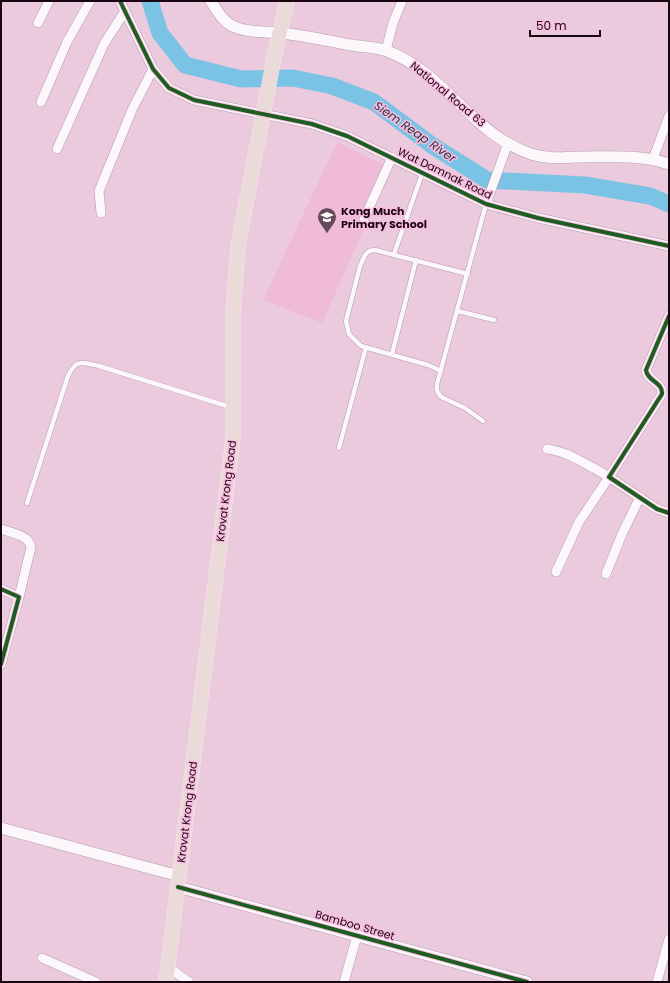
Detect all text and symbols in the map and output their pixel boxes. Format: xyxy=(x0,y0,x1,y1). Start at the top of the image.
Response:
scale bar xyxy=(530,12,600,38)
text: 50 m xyxy=(536,17,567,34)
street label: National Road 63 xyxy=(407,58,489,130)
water label: Siem Reap River xyxy=(371,97,460,167)
street label: Wat Damnak Road xyxy=(395,143,495,203)
place label: Kong Much Primary School xyxy=(341,203,427,232)
school or university icon: Kong Much Primary School xyxy=(316,206,338,234)
street label: Krovat Krong Road xyxy=(212,439,240,543)
street label: Krovat Krong Road xyxy=(173,760,201,864)
street label: Bamboo Street xyxy=(313,906,397,944)

